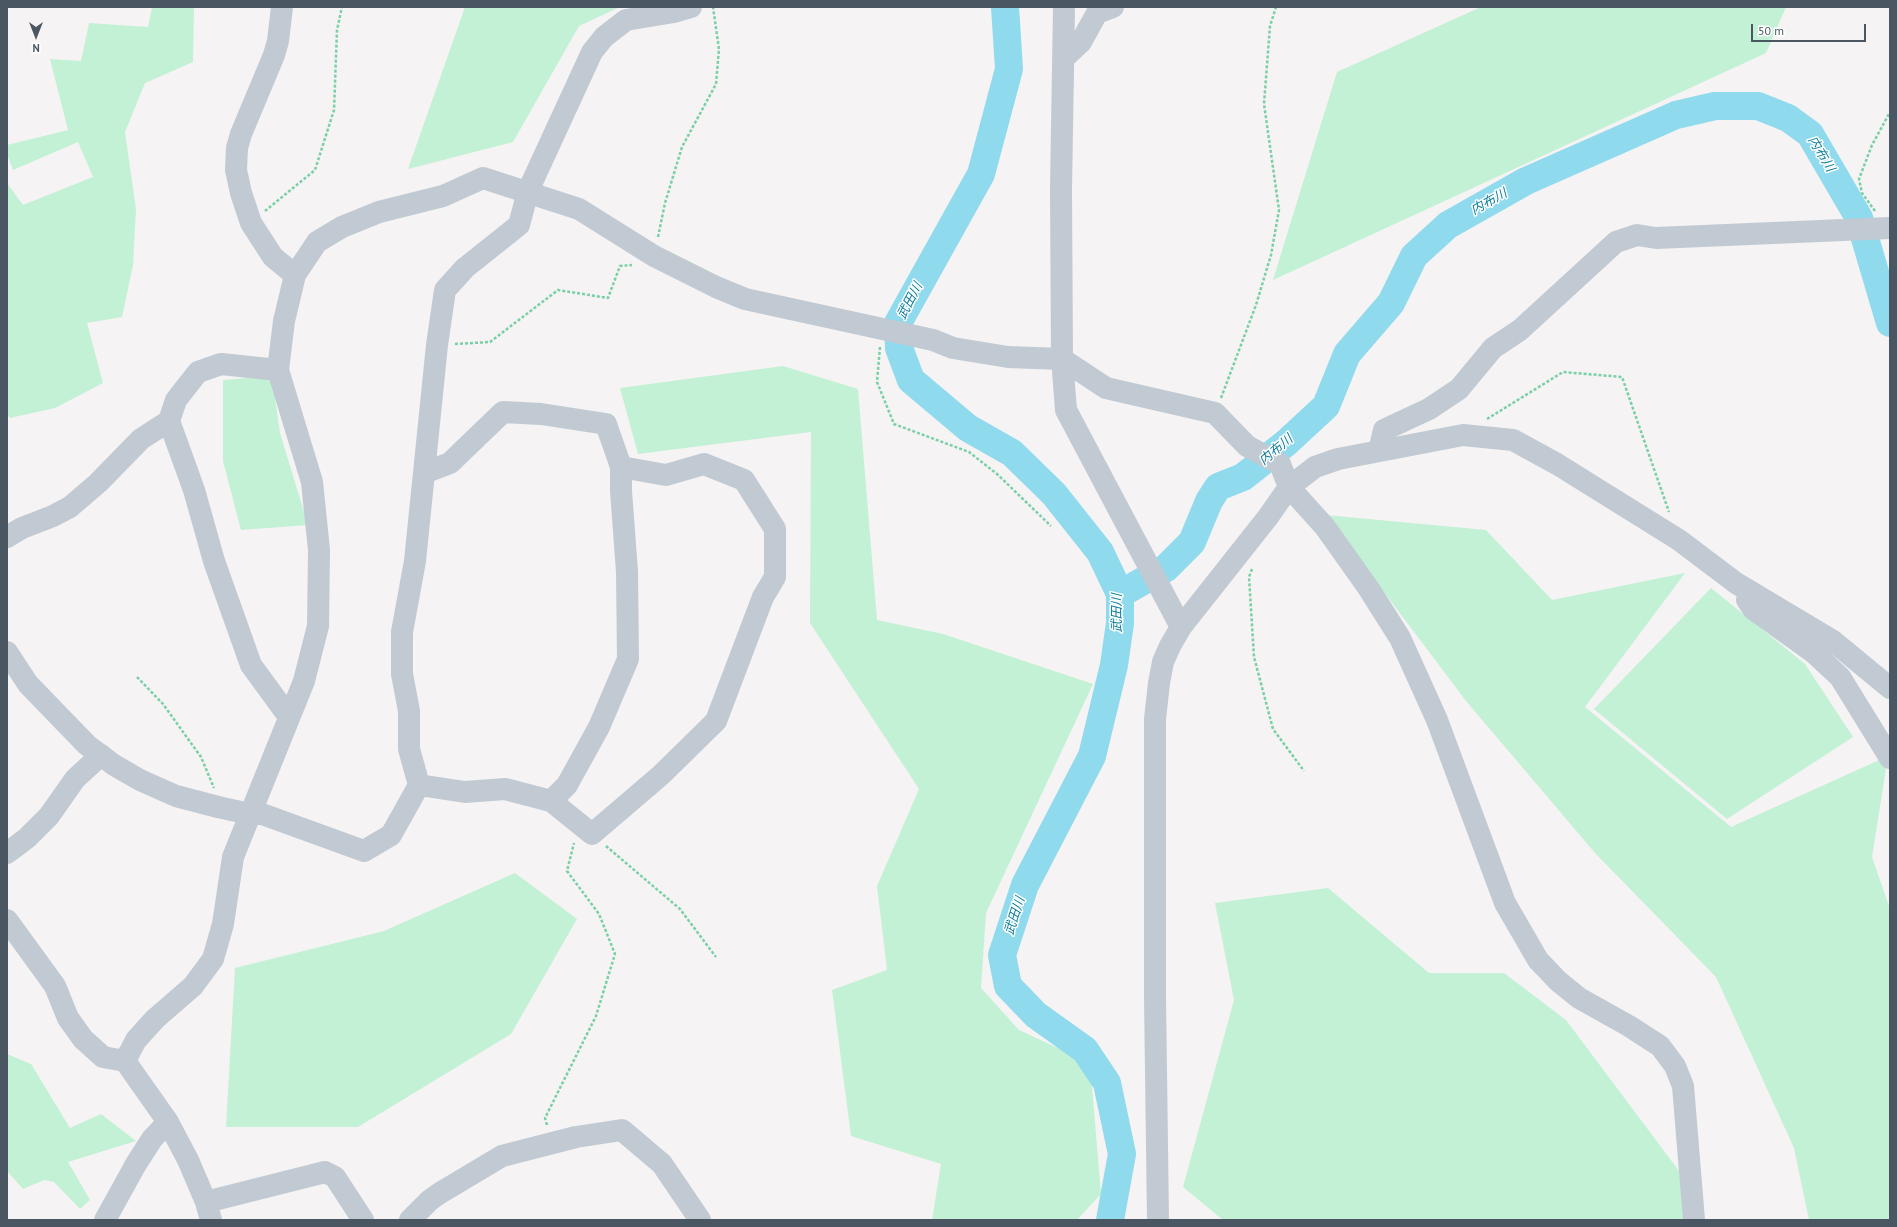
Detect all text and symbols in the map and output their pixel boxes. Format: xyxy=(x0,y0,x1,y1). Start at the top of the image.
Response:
north arrow xyxy=(16,16,56,56)
scale bar xyxy=(1753,16,1868,42)
text: 50 m xyxy=(1758,23,1784,38)
text: N xyxy=(32,41,40,55)
water label: 内布川 xyxy=(1804,133,1838,175)
water label: 内布川 xyxy=(1468,186,1510,218)
water label: 武田川 xyxy=(894,280,926,322)
water label: 内布川 xyxy=(1256,431,1296,469)
water label: 武田川 xyxy=(1109,594,1125,632)
water label: 武田川 xyxy=(1002,895,1028,937)

